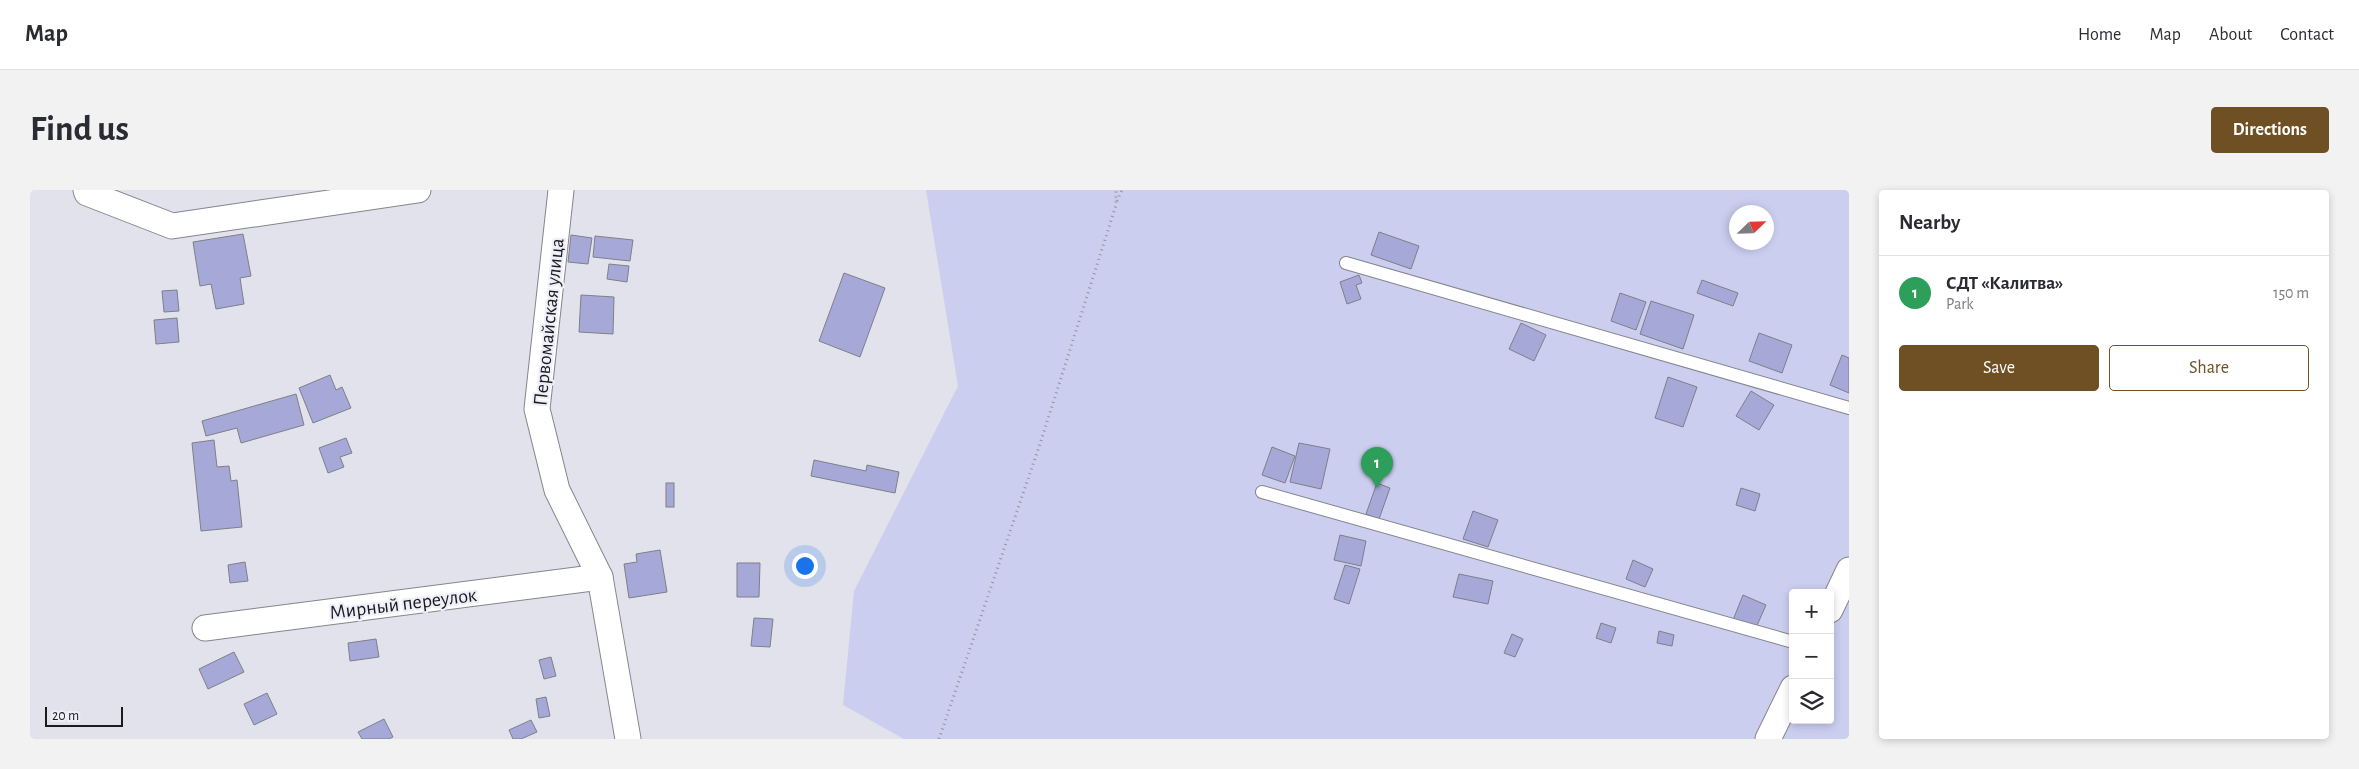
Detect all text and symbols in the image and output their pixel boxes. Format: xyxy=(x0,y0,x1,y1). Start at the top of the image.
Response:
text: Map xyxy=(25,22,68,46)
text: Home xyxy=(2078,26,2121,44)
text: Map xyxy=(2149,26,2181,44)
text: About xyxy=(2209,26,2252,44)
text: Contact xyxy=(2280,26,2334,44)
button: Directions xyxy=(2211,107,2329,153)
text: Find us xyxy=(30,112,129,147)
north arrow xyxy=(1729,205,1774,250)
text: Nearby xyxy=(1899,212,1960,233)
street label: Первомайская улица xyxy=(530,237,568,407)
text: СДТ «Калитва» xyxy=(1946,274,2063,293)
text: 1 xyxy=(1912,285,1918,301)
text: 150 m xyxy=(2273,285,2309,301)
text: Park xyxy=(1946,296,1974,312)
button: Save xyxy=(1899,345,2099,391)
button: Share xyxy=(2109,345,2309,391)
pin: 1 xyxy=(1361,447,1393,488)
your location xyxy=(792,553,818,579)
street label: Мирный переулок xyxy=(328,585,478,623)
map controls xyxy=(1789,589,1834,724)
button: + xyxy=(1789,589,1834,634)
button: − xyxy=(1789,634,1834,679)
button: layers xyxy=(1789,679,1834,724)
scale bar xyxy=(45,704,122,727)
text: 20 m xyxy=(52,709,79,723)

